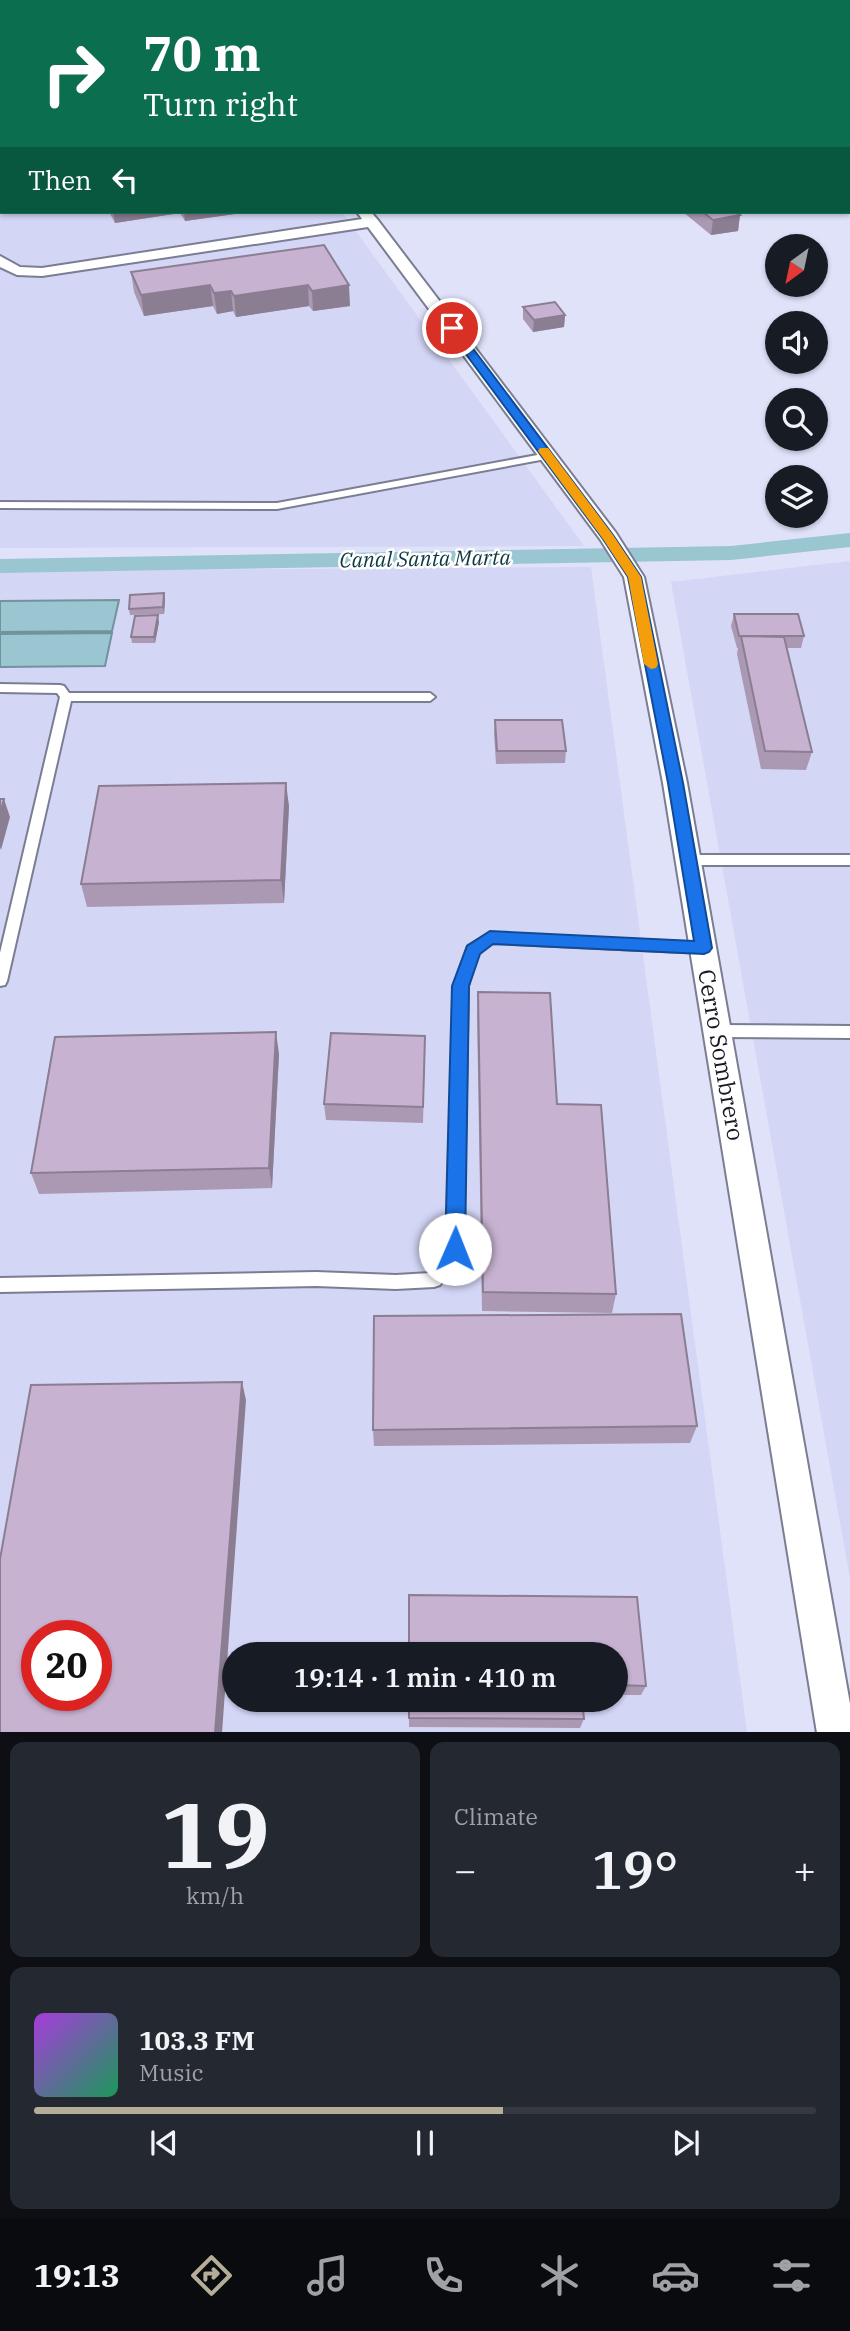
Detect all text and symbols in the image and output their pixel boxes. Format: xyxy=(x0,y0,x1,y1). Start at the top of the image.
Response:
text: 70 m xyxy=(143,21,261,84)
icon: right xyxy=(28,28,119,119)
text: Turn right xyxy=(143,83,298,125)
icon: left xyxy=(106,161,144,199)
text: Then xyxy=(28,163,92,197)
north arrow xyxy=(765,234,828,298)
map controls xyxy=(765,234,828,528)
pin xyxy=(422,298,482,358)
icon: arrive xyxy=(433,309,471,347)
button: sound xyxy=(765,311,828,374)
button: search xyxy=(765,388,828,451)
button: layers xyxy=(765,465,828,528)
water label: Canal Santa Marta xyxy=(339,542,511,573)
street label: Cerro Sombrero xyxy=(692,967,752,1143)
position arrow xyxy=(418,1212,492,1286)
speed limit sign: 20 xyxy=(21,1620,112,1711)
text: 19:14 · 1 min · 410 m xyxy=(294,1660,556,1694)
text: 19 xyxy=(160,1775,270,1893)
text: Climate xyxy=(454,1801,538,1831)
text: 19° xyxy=(592,1836,678,1903)
text: − xyxy=(454,1845,477,1894)
text: + xyxy=(793,1845,816,1894)
text: km/h xyxy=(186,1880,244,1910)
text: 103.3 FM xyxy=(139,2023,255,2057)
text: Music xyxy=(139,2057,204,2087)
icon: previous xyxy=(145,2124,183,2162)
icon: pause xyxy=(406,2124,444,2162)
icon: next xyxy=(667,2124,705,2162)
icon: directions xyxy=(187,2251,236,2300)
icon: music xyxy=(303,2251,352,2300)
icon: phone xyxy=(419,2251,468,2300)
icon: climate xyxy=(535,2251,584,2300)
icon: car xyxy=(651,2251,700,2300)
icon: filters xyxy=(767,2251,816,2300)
text: 19:13 xyxy=(34,2254,120,2296)

